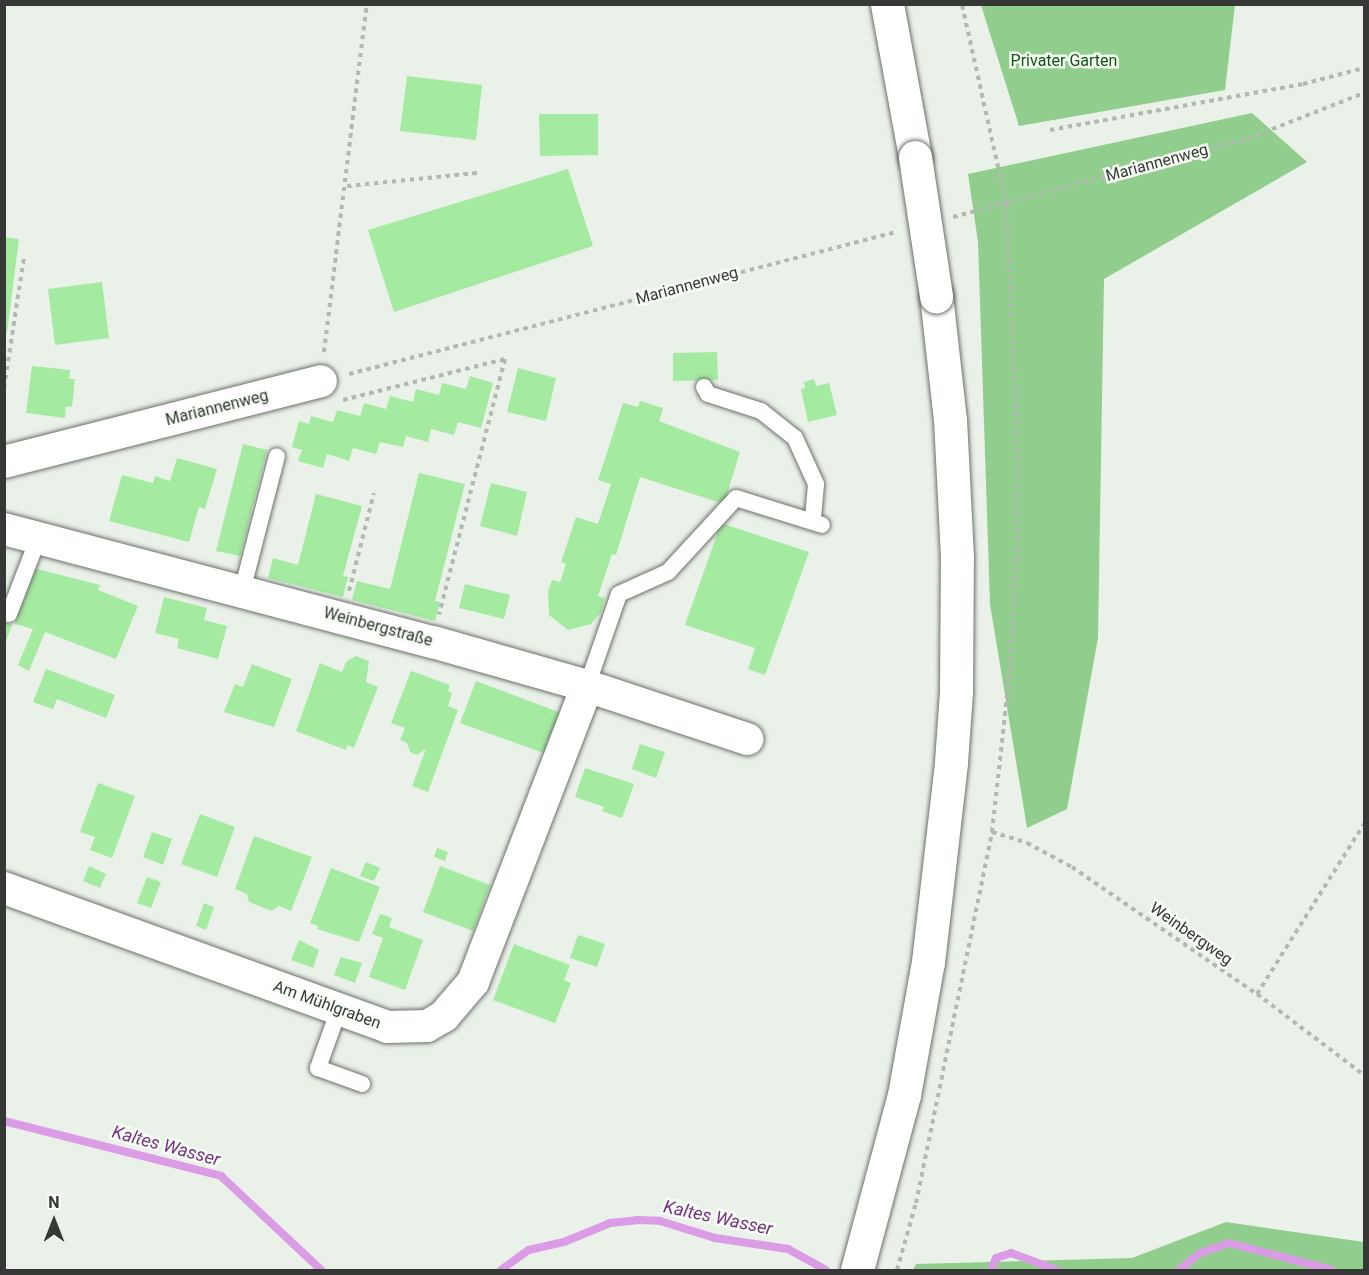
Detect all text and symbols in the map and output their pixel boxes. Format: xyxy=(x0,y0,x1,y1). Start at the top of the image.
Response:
park label: Privater Garten xyxy=(1011,51,1117,71)
street label: Mariannenweg xyxy=(1104,140,1210,186)
street label: Mariannenweg xyxy=(634,263,740,309)
street label: Mariannenweg xyxy=(164,386,270,430)
street label: Weinbergstraße xyxy=(321,603,435,651)
street label: Weinbergweg xyxy=(1146,898,1236,970)
street label: Am Mühlgraben xyxy=(271,977,383,1033)
water label: Kaltes Wasser xyxy=(110,1121,222,1171)
north arrow xyxy=(24,1191,84,1251)
text: N xyxy=(48,1193,60,1212)
water label: Kaltes Wasser xyxy=(661,1196,775,1240)

